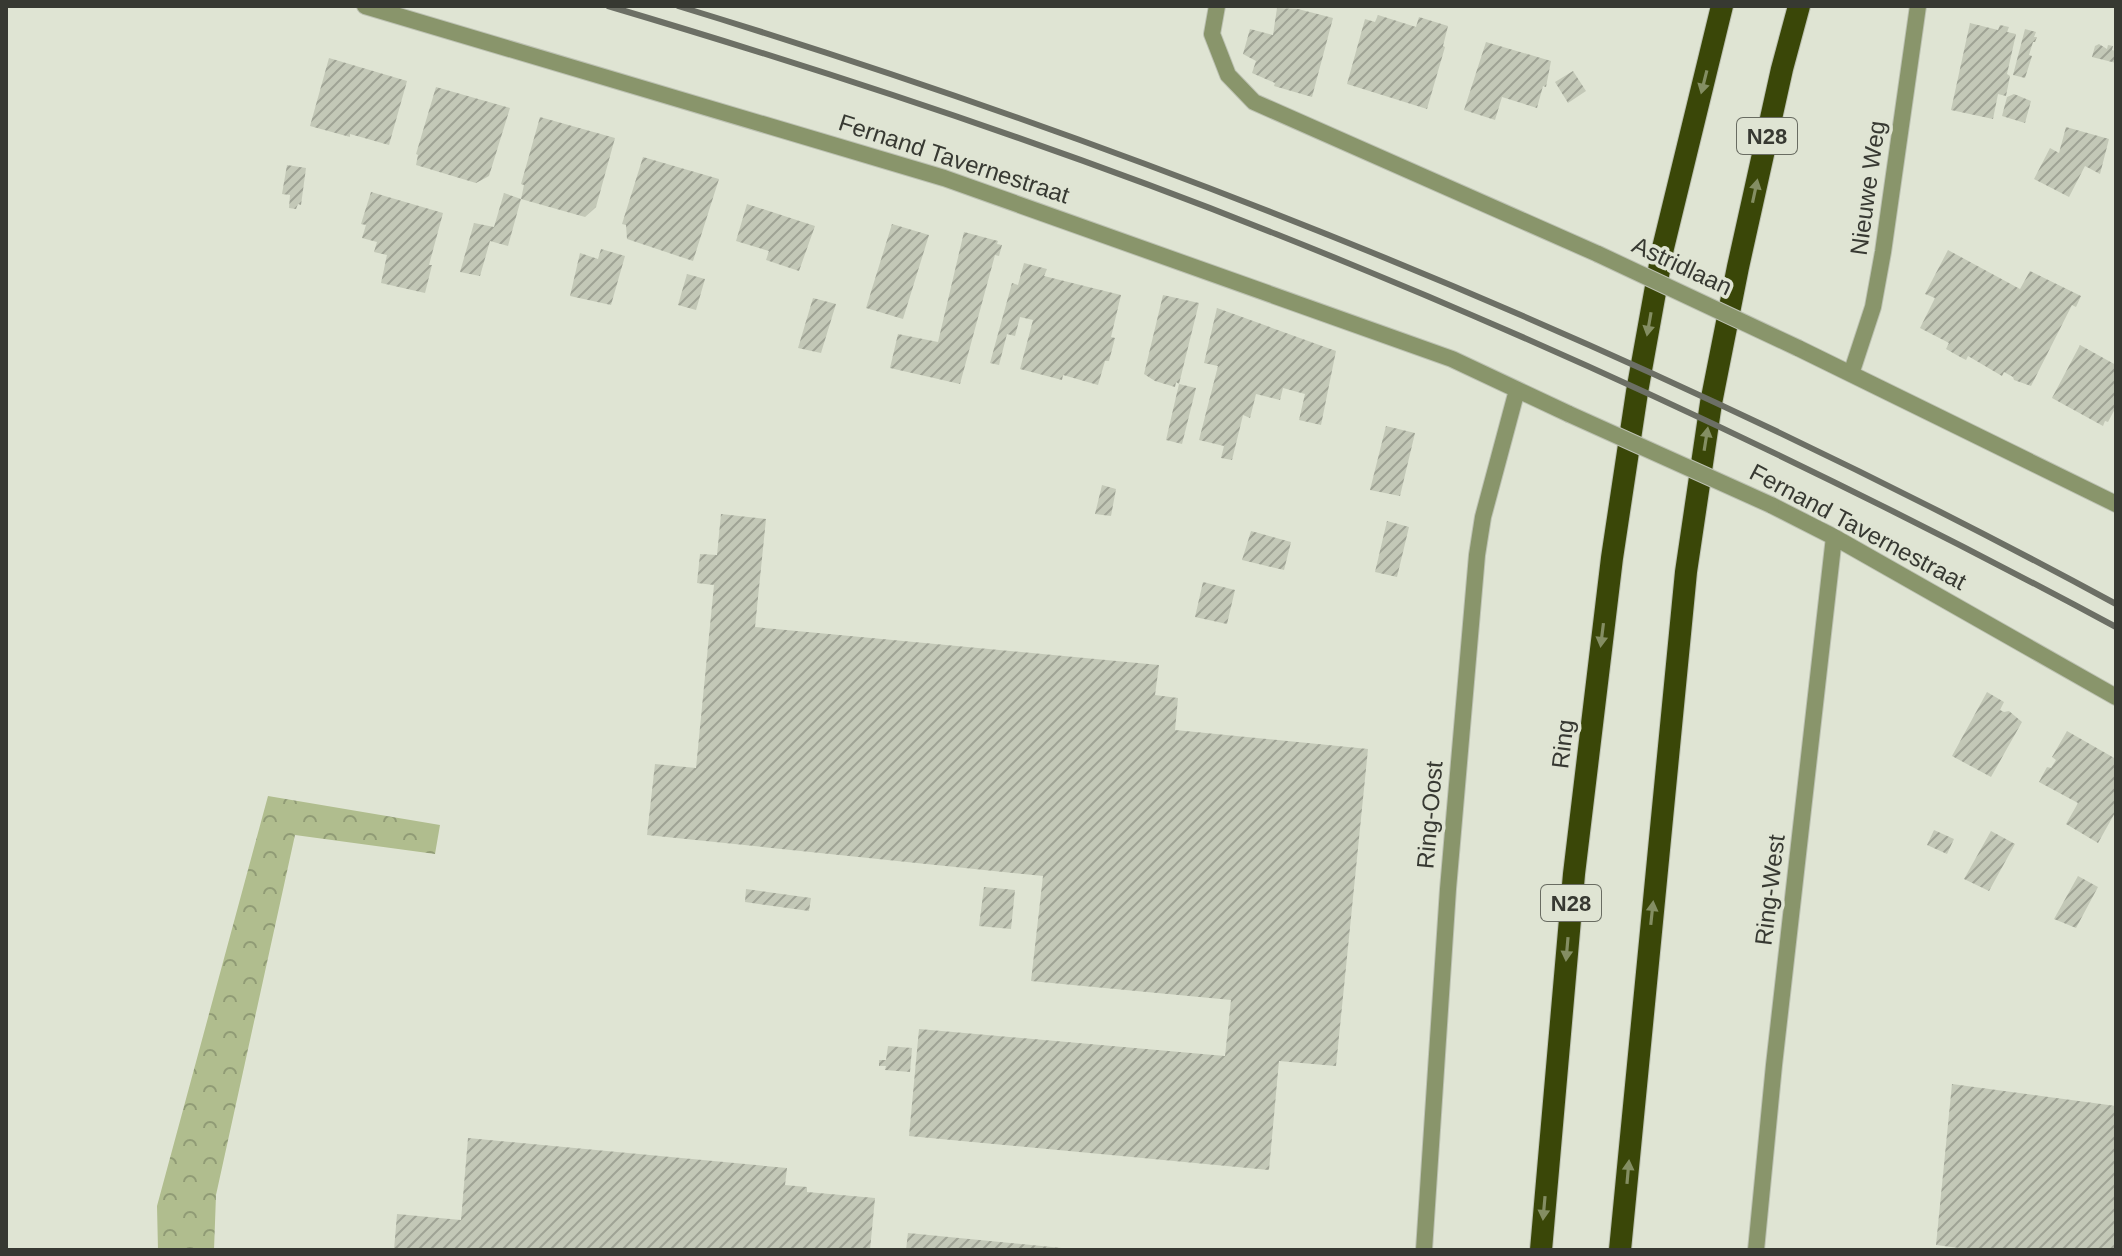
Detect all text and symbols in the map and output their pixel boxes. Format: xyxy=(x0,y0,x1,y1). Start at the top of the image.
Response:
one-way arrow xyxy=(1697,69,1709,94)
street label: Fernand Tavernestraat xyxy=(835,108,1073,209)
road number: N28 xyxy=(1737,118,1797,154)
street label: Nieuwe Weg xyxy=(1845,119,1890,257)
one-way arrow xyxy=(1749,178,1762,203)
street label: Astridlaan xyxy=(1628,231,1736,300)
one-way arrow xyxy=(1643,312,1655,337)
one-way arrow xyxy=(1700,426,1713,451)
street label: Fernand Tavernestraat xyxy=(1745,458,1971,595)
one-way arrow xyxy=(1596,623,1609,648)
street label: Ring xyxy=(1546,718,1579,770)
street label: Ring-Oost xyxy=(1411,760,1448,870)
street label: Ring-West xyxy=(1749,833,1790,947)
road number: N28 xyxy=(1541,885,1601,921)
one-way arrow xyxy=(1646,901,1659,926)
one-way arrow xyxy=(1560,937,1573,962)
one-way arrow xyxy=(1621,1159,1634,1184)
one-way arrow xyxy=(1538,1196,1551,1221)

